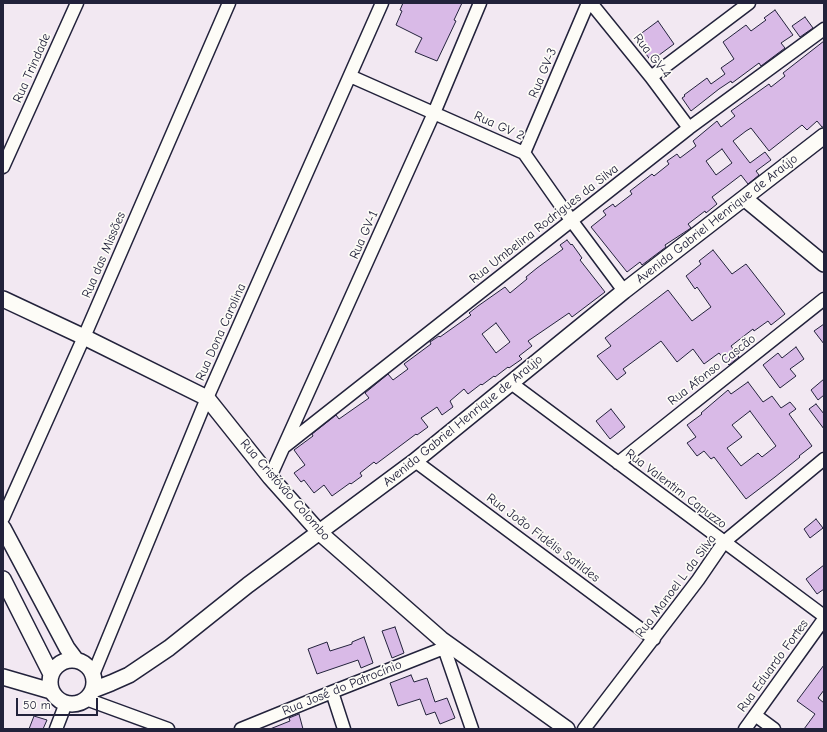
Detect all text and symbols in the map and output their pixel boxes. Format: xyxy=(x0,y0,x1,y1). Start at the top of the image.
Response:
street label: Rua Trindade xyxy=(10,31,54,105)
street label: Rua GV-4 xyxy=(630,31,674,81)
street label: Rua GV-3 xyxy=(526,46,560,100)
street label: Rua GV 2 xyxy=(472,108,526,144)
street label: Avenida Gabriel Henrique de Araújo xyxy=(633,151,801,287)
street label: Rua Umbelina Rodrigues da Silva xyxy=(466,161,622,287)
street label: Rua GV-1 xyxy=(346,208,382,262)
street label: Rua das Missões xyxy=(79,210,129,300)
street label: Rua Dona Carolina xyxy=(193,281,249,383)
street label: Rua Afonso Cascão xyxy=(665,331,759,409)
street label: Avenida Gabriel Henrique de Araújo xyxy=(380,352,546,490)
street label: Rua Cristóvão Colombo xyxy=(237,436,333,544)
street label: Rua Valentim Capuzzo xyxy=(622,446,730,532)
street label: Rua João Fidélis Satildes xyxy=(483,490,603,586)
street label: Rua Manoel L da Silva xyxy=(632,532,720,640)
street label: Rua Eduardo Fortes xyxy=(734,617,812,715)
street label: Rua José do Patrocínio xyxy=(280,657,404,719)
scale bar xyxy=(18,690,100,716)
text: 50 m xyxy=(23,698,51,712)

